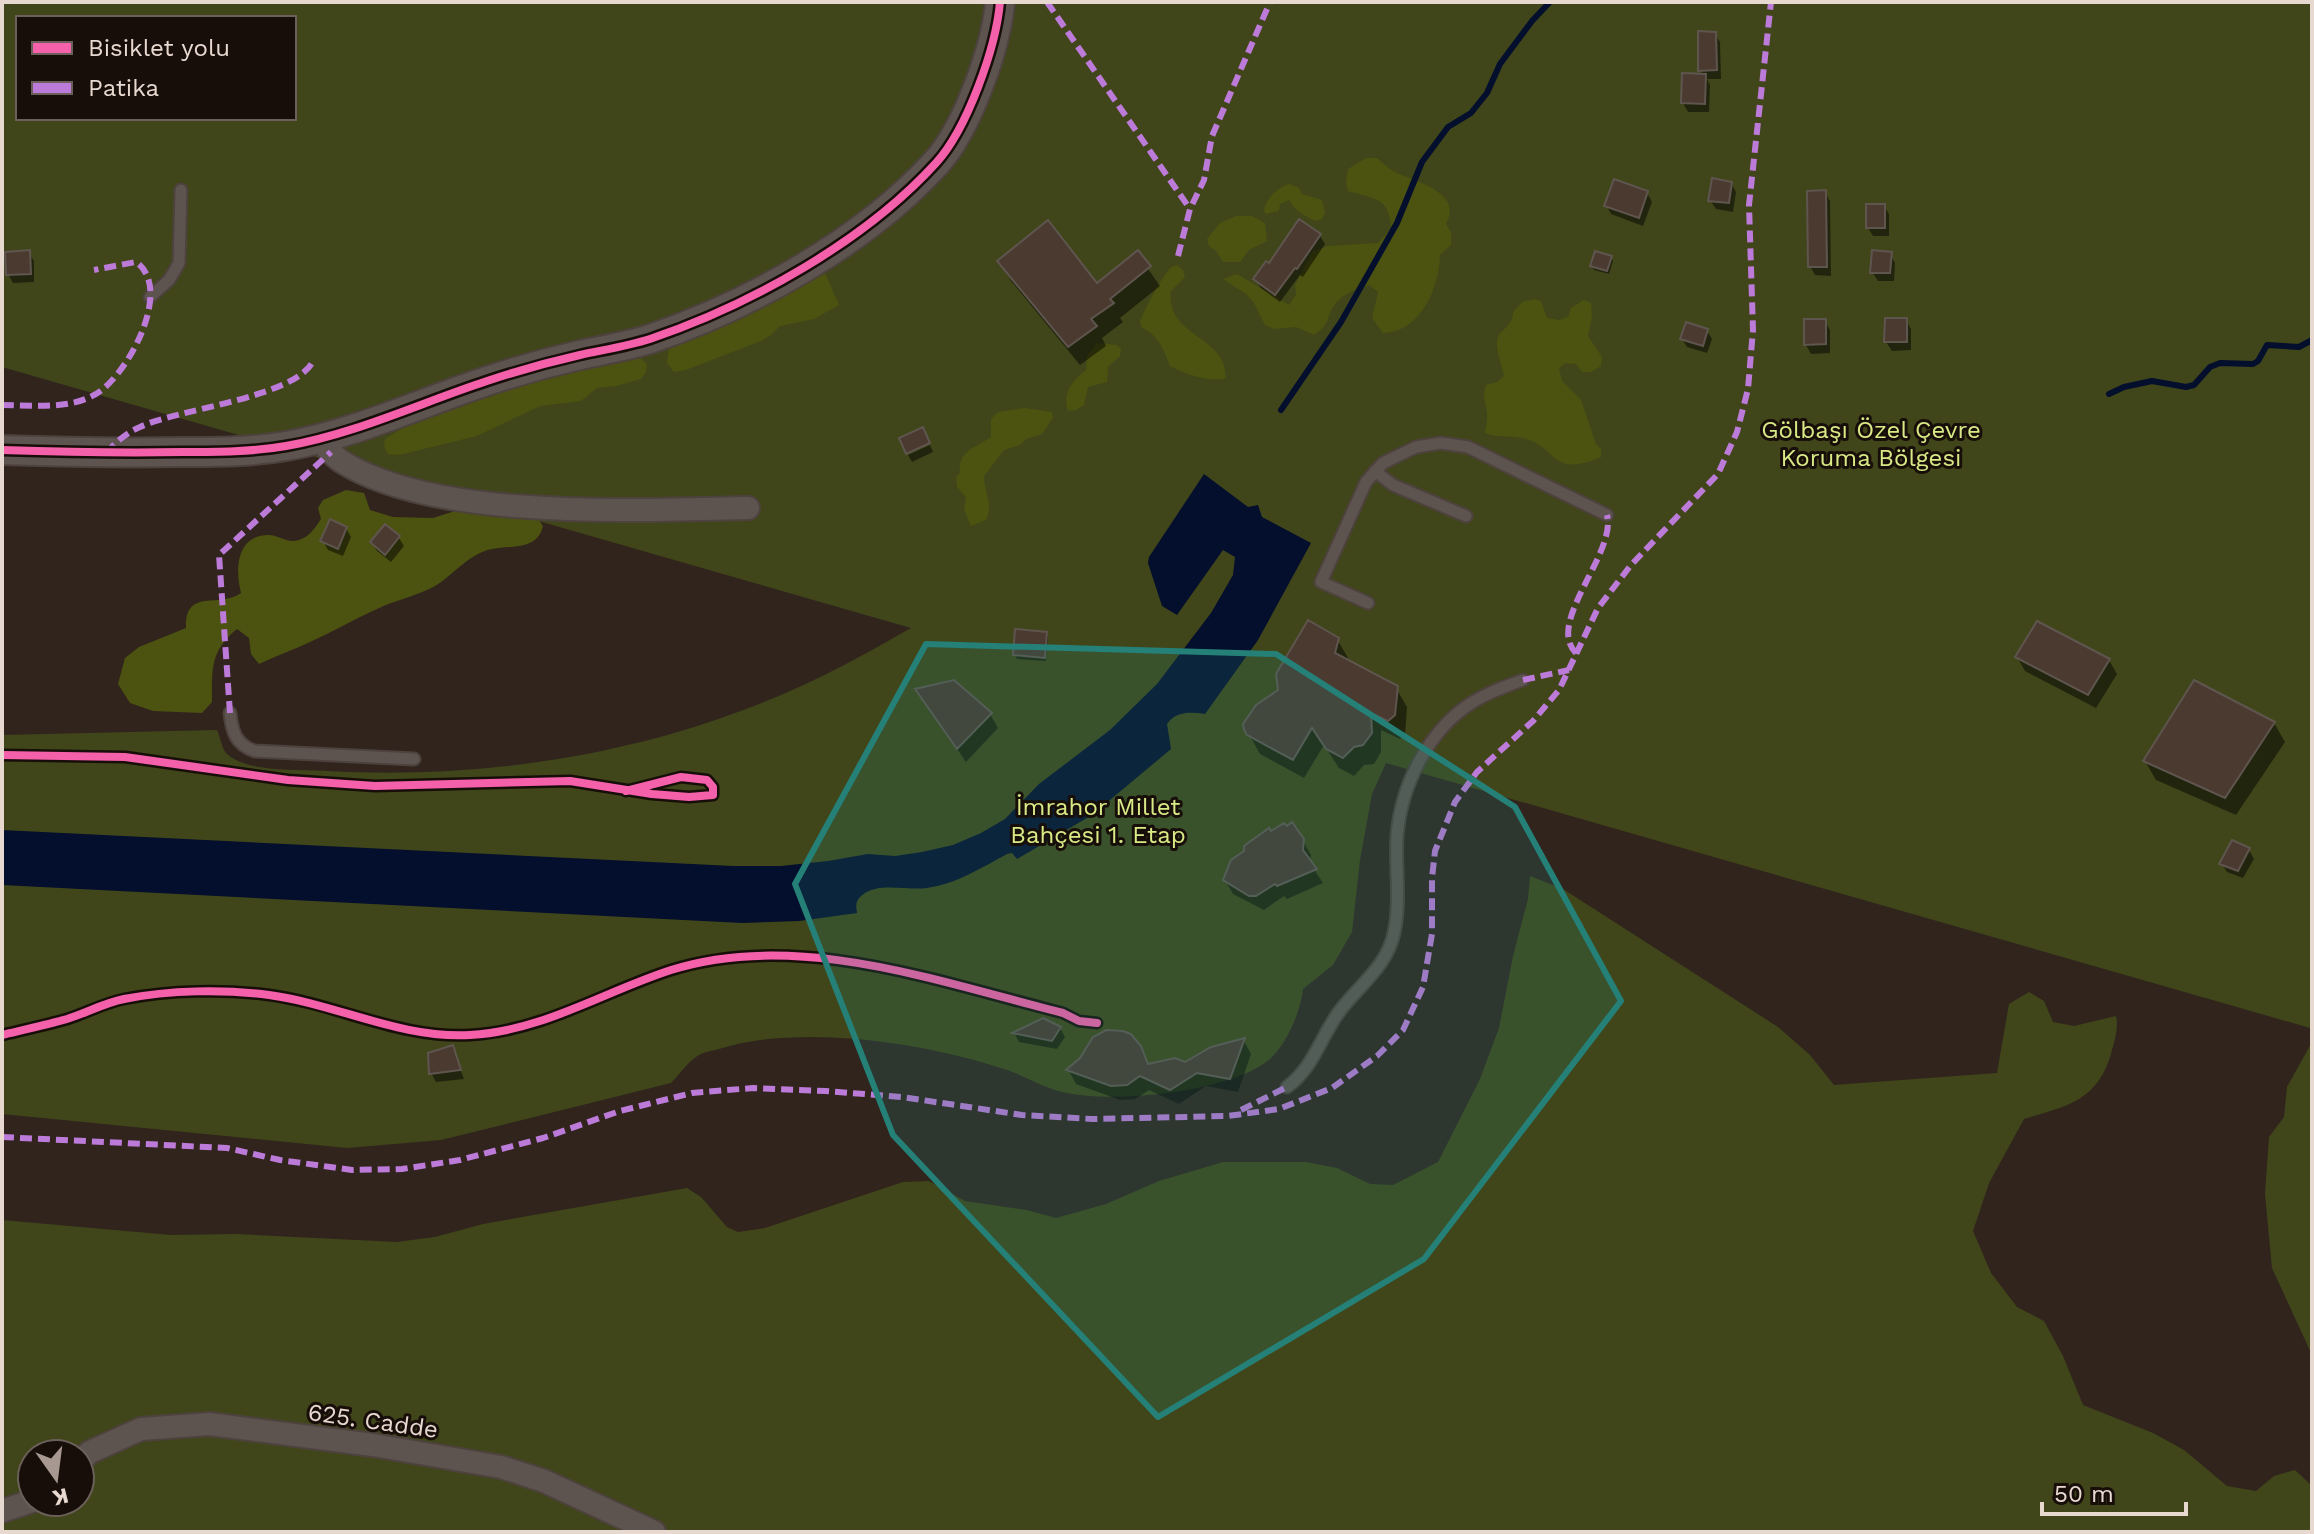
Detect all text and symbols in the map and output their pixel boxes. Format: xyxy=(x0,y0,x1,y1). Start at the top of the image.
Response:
legend xyxy=(16,16,296,120)
text: Bisiklet yolu xyxy=(88,34,230,62)
text: Patika xyxy=(88,74,159,102)
park label: Gölbaşı Özel Çevre Koruma Bölgesi xyxy=(1761,416,1981,472)
park label: İmrahor Millet Bahçesi 1. Etap xyxy=(1010,793,1186,849)
street label: 625. Cadde xyxy=(306,1398,440,1444)
north arrow xyxy=(16,1438,96,1518)
scale bar xyxy=(2042,1466,2186,1516)
text: 50 m xyxy=(2054,1480,2114,1508)
text: K xyxy=(50,1483,71,1511)

